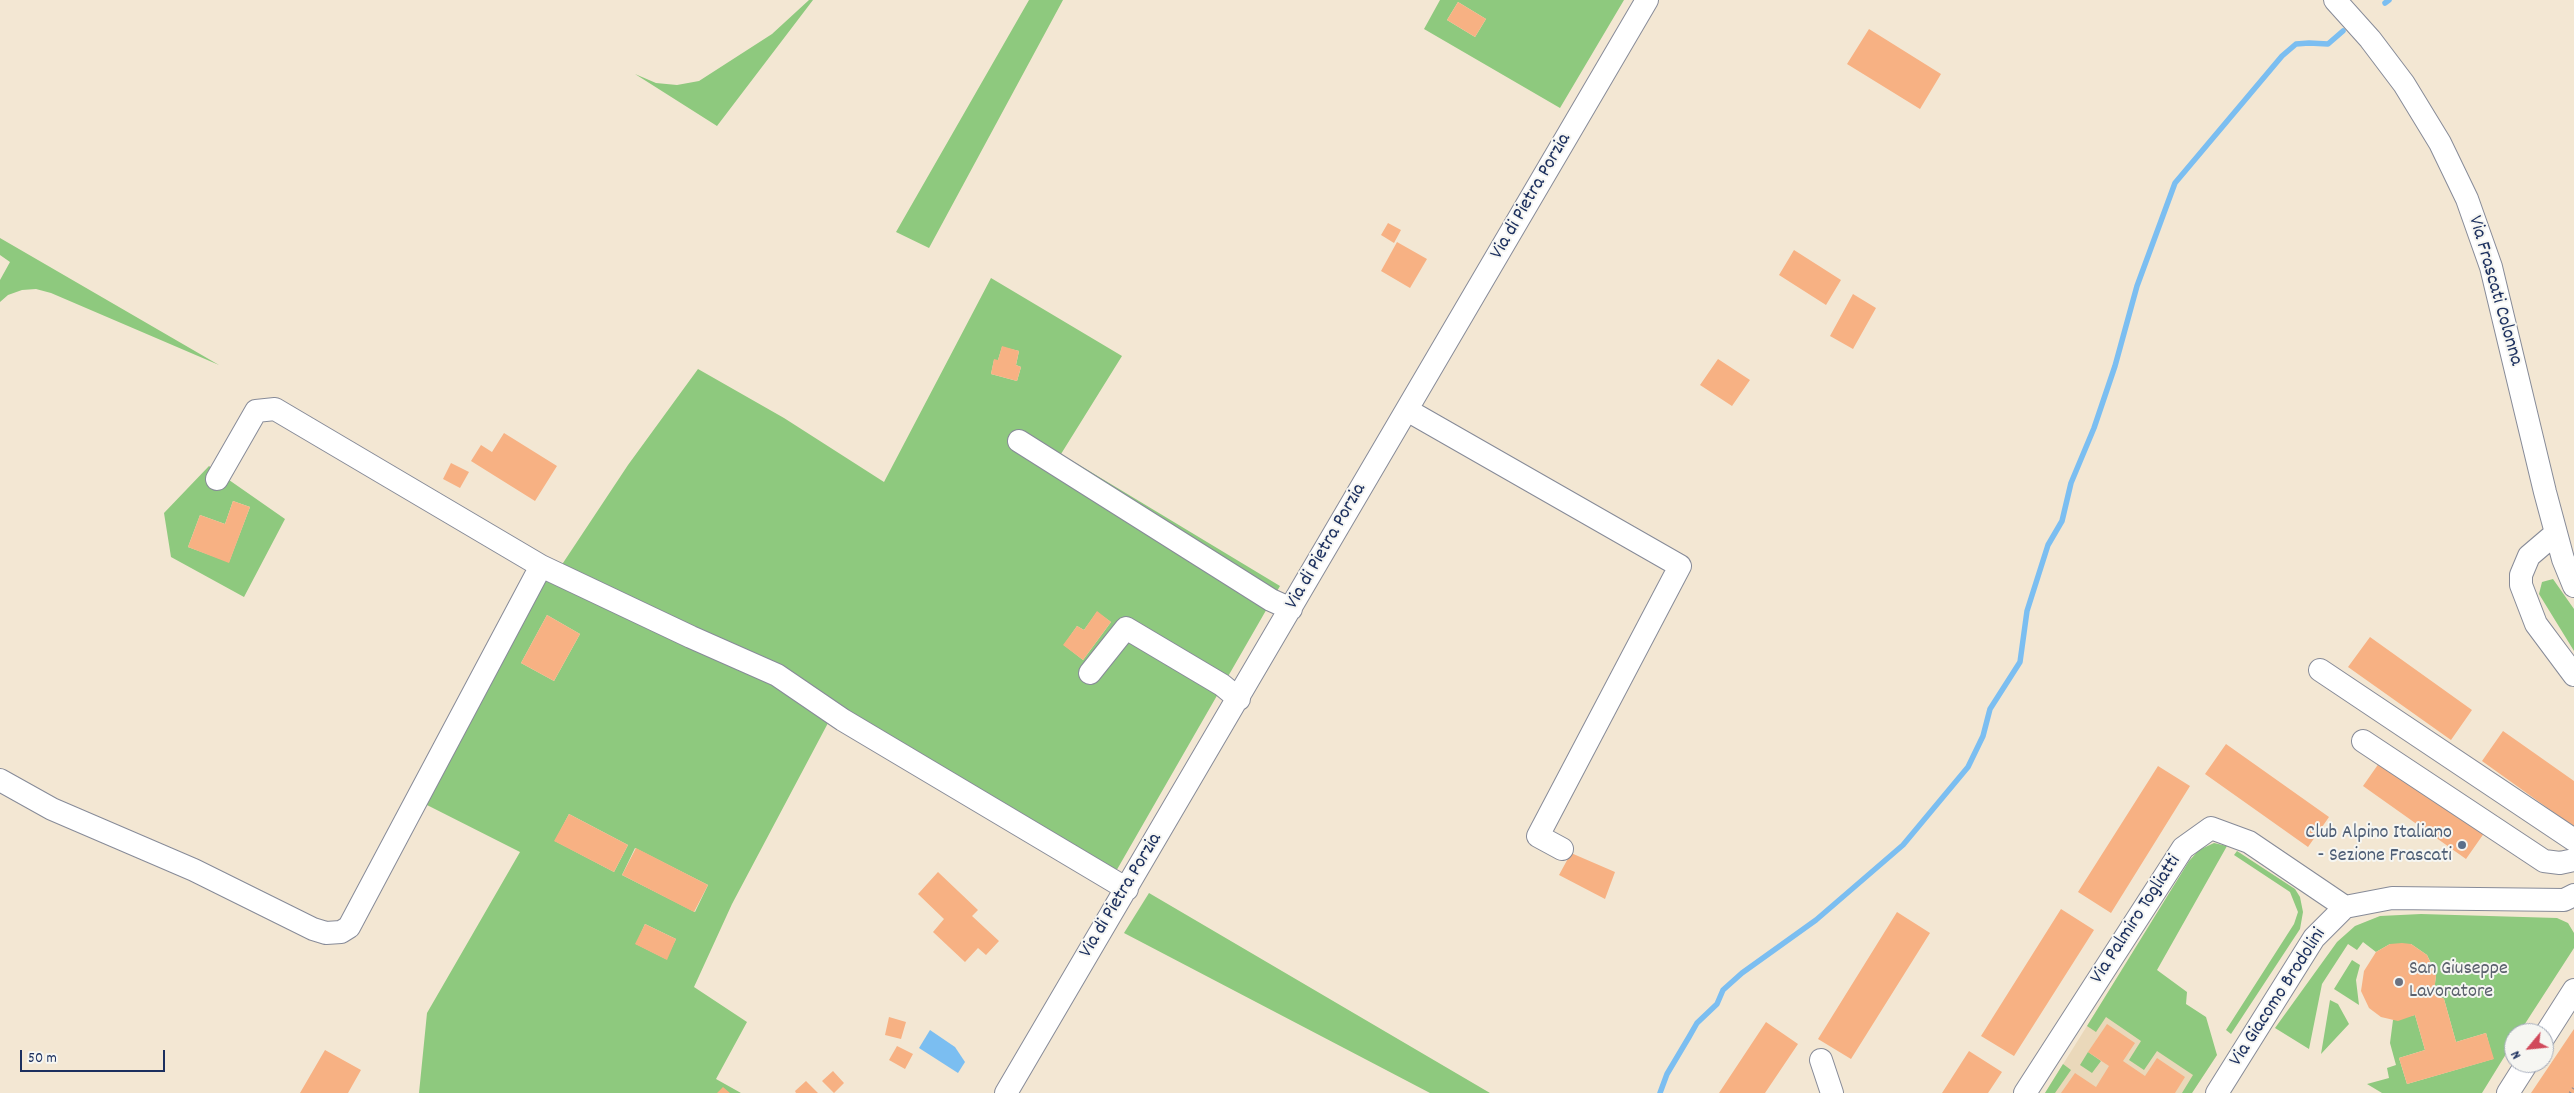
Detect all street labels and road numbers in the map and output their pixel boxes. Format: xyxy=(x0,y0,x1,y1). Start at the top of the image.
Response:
street label: Via di Pietra Porzia xyxy=(1486,130,1578,264)
street label: Via Frascati Colonna xyxy=(2461,213,2527,369)
street label: Via di Pietra Porzia xyxy=(1281,480,1373,614)
street label: Via di Pietra Porzia xyxy=(1075,829,1169,963)
street label: Via Palmiro Togliatti xyxy=(2086,851,2188,989)
street label: Via Giacomo Brodolini xyxy=(2225,924,2333,1072)

